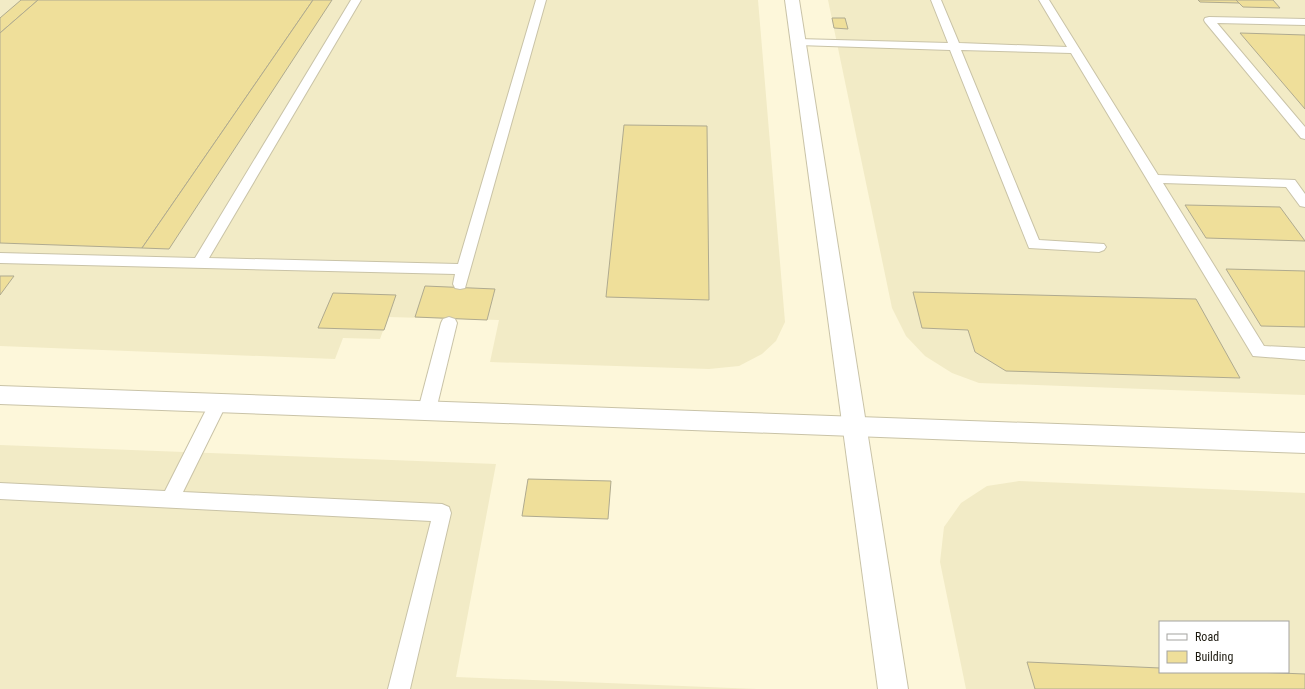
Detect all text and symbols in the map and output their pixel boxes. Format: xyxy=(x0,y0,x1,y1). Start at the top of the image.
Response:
legend xyxy=(1159,621,1289,673)
text: Road xyxy=(1195,630,1219,644)
text: Building xyxy=(1195,650,1233,664)

